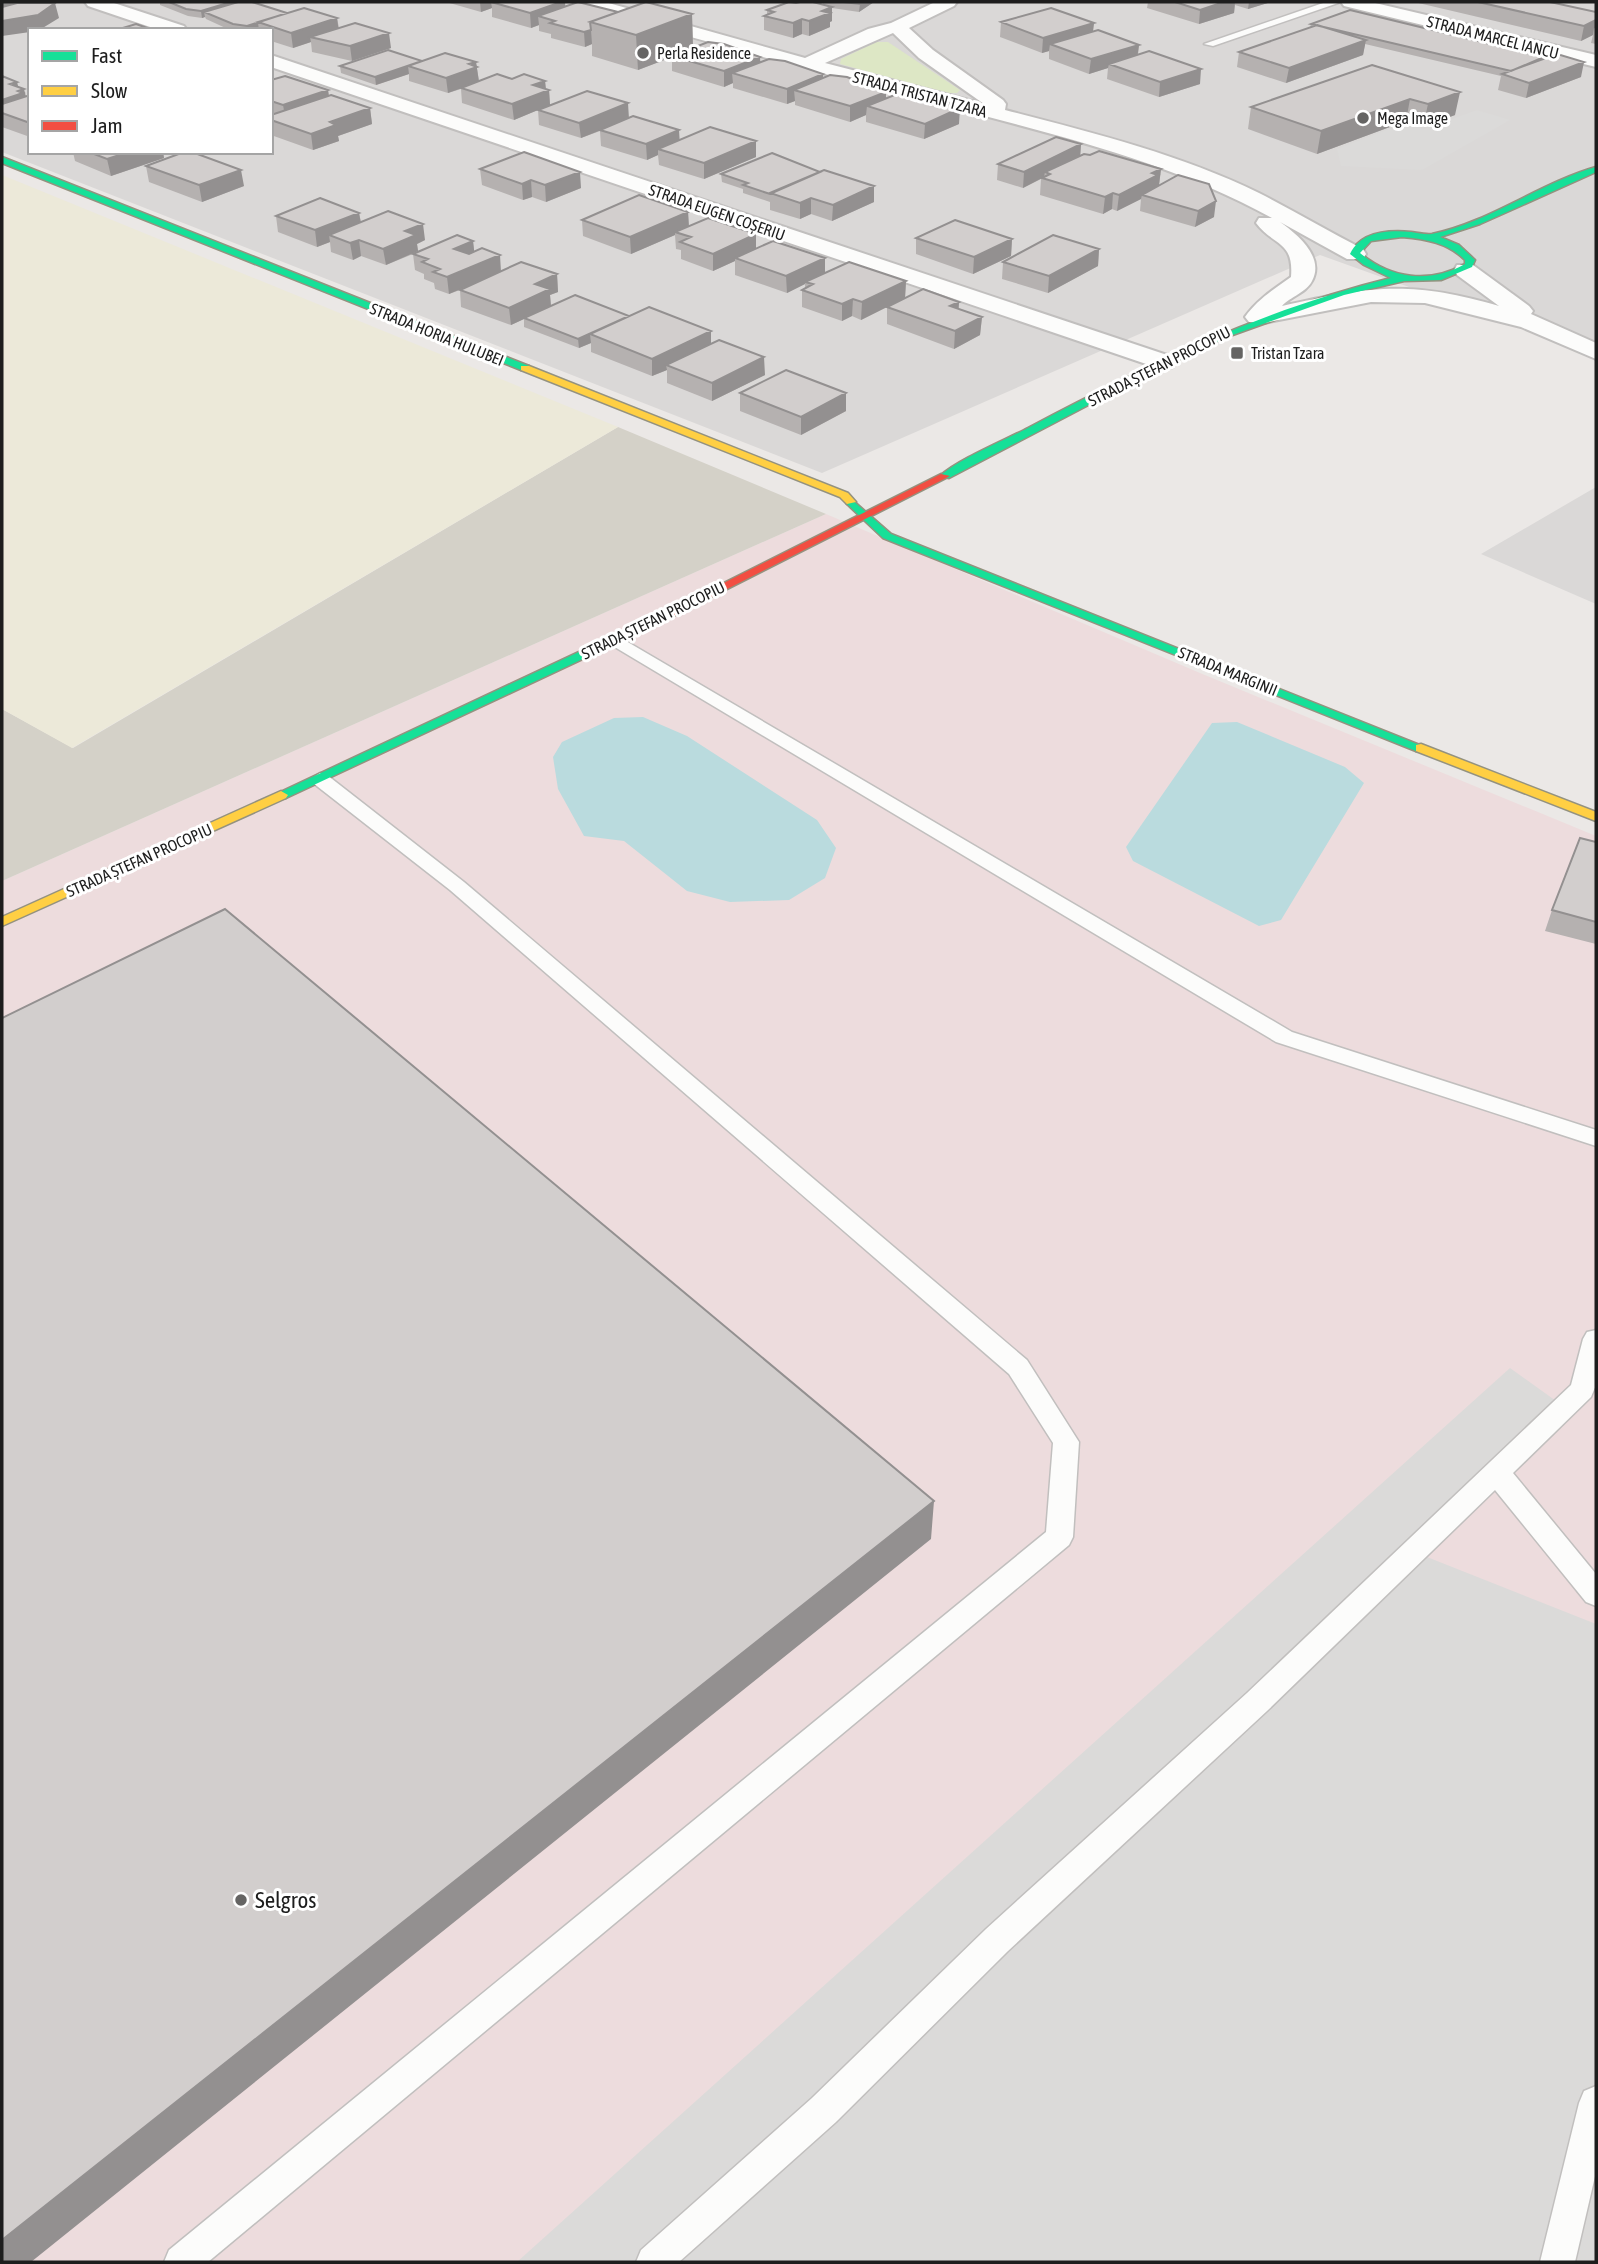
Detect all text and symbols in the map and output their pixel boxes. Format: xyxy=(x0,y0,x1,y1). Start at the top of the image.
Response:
street label: STRADA MARCEL IANCU xyxy=(1425,12,1561,62)
legend xyxy=(28,28,273,154)
text: Fast xyxy=(91,43,122,67)
place label: Perla Residence xyxy=(657,44,751,62)
marker: Perla Residence xyxy=(635,45,651,61)
street label: STRADA TRISTAN TZARA xyxy=(851,67,989,121)
text: Slow xyxy=(91,78,128,102)
place label: Mega Image xyxy=(1377,109,1448,128)
marker: Mega Image xyxy=(1355,110,1371,126)
text: Jam xyxy=(91,113,123,137)
street label: STRADA EUGEN COȘERIU xyxy=(646,180,788,245)
street label: STRADA HORIA HULUBEI xyxy=(368,299,506,369)
street label: STRADA ȘTEFAN PROCOPIU xyxy=(1085,322,1234,411)
place label: Tristan Tzara xyxy=(1251,344,1325,362)
marker: Tristan Tzara xyxy=(1229,345,1245,361)
street label: STRADA ȘTEFAN PROCOPIU xyxy=(578,577,728,663)
street label: STRADA MARGINII xyxy=(1176,643,1280,699)
street label: STRADA ȘTEFAN PROCOPIU xyxy=(63,820,215,901)
place label: Selgros xyxy=(255,1887,316,1913)
marker: Selgros xyxy=(233,1892,249,1908)

